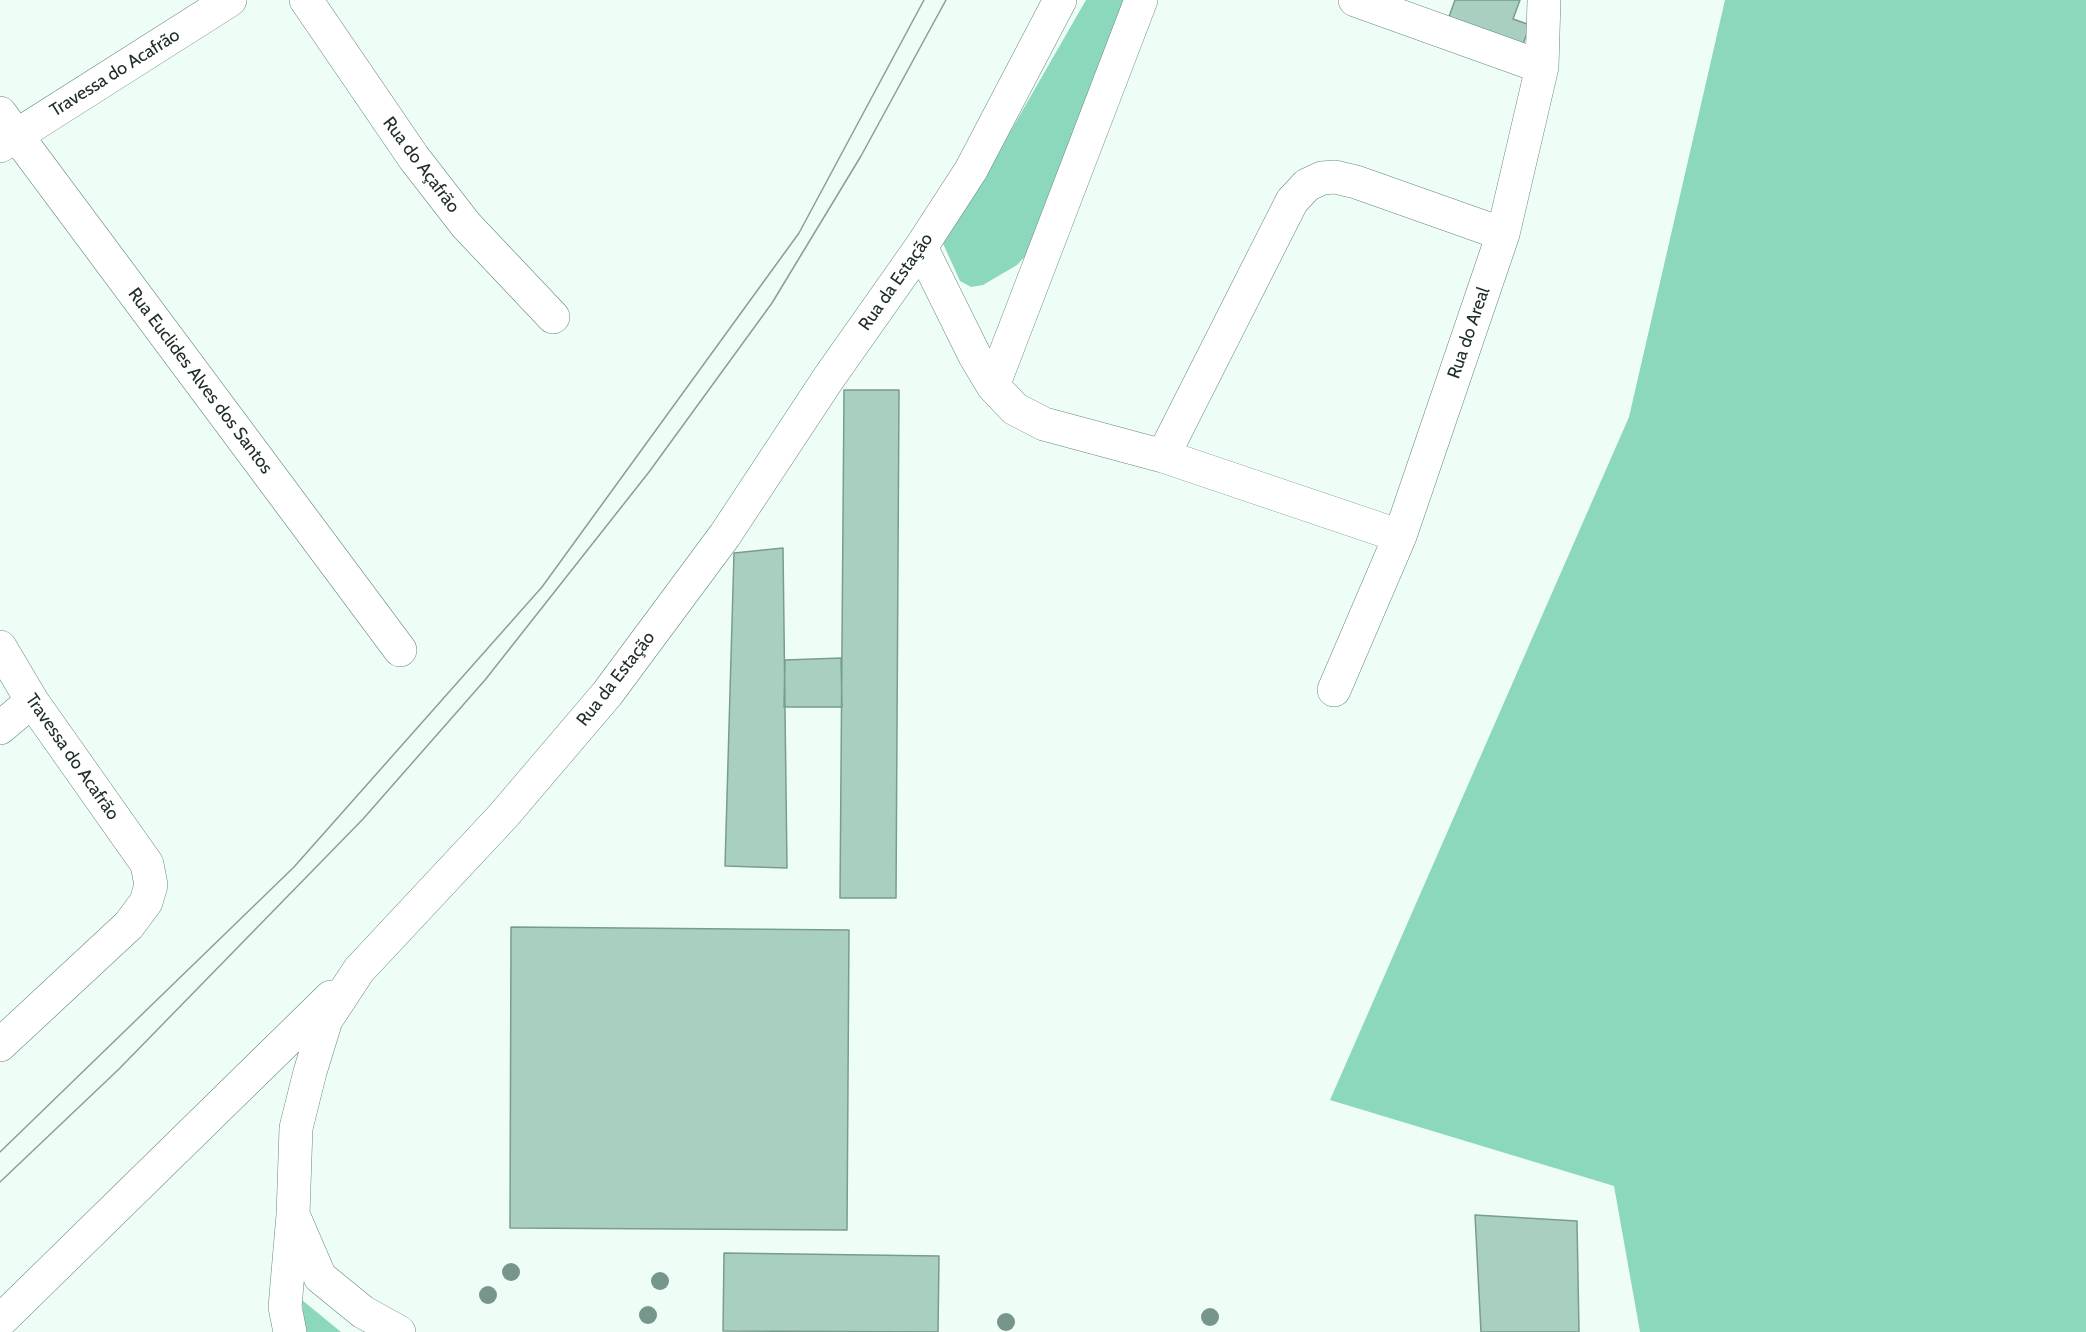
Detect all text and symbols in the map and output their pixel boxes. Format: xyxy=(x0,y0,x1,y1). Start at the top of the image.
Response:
street label: Travessa do Acafrão xyxy=(46,24,184,122)
street label: Rua do Açafrão xyxy=(378,113,464,217)
street label: Rua da Estação xyxy=(854,229,938,335)
street label: Rua Euclides Alves dos Santos xyxy=(123,284,277,478)
street label: Rua do Areal xyxy=(1443,284,1495,382)
street label: Rua da Estação xyxy=(572,627,660,731)
street label: Travessa do Acafrão xyxy=(20,690,124,824)

